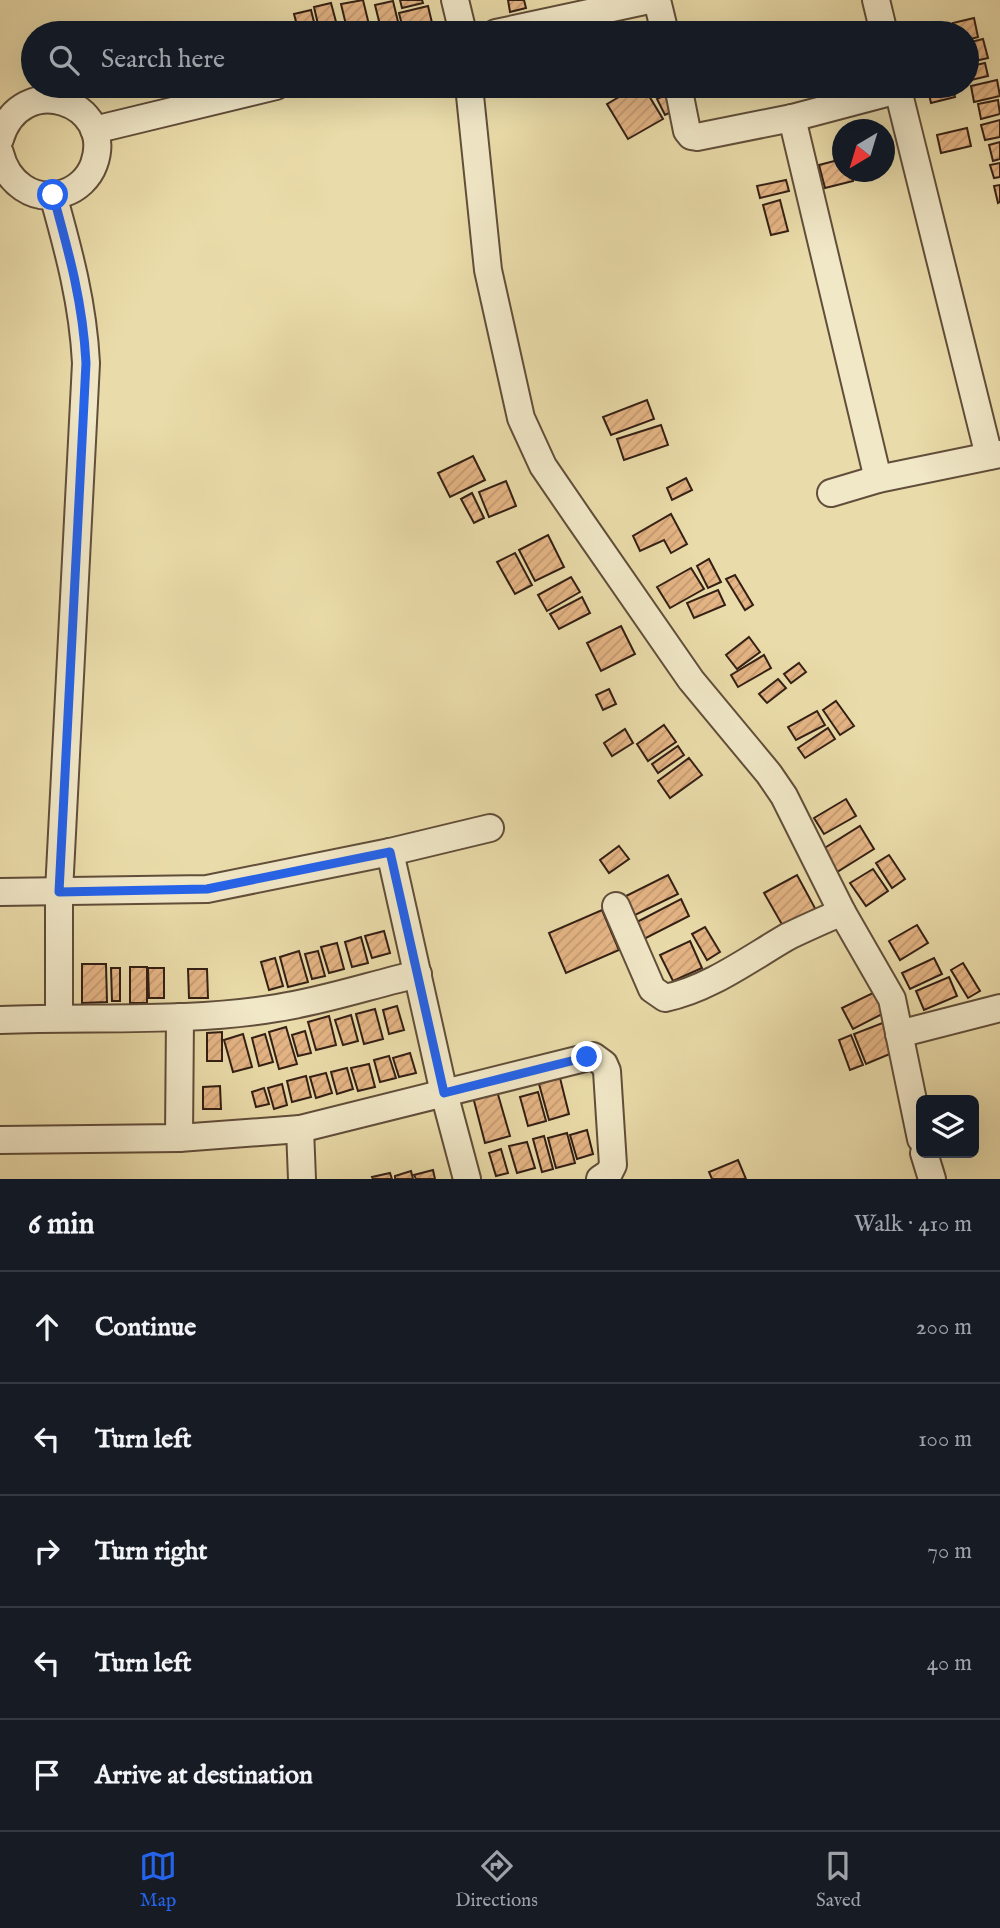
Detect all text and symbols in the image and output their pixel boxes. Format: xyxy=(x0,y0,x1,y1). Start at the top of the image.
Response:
search box xyxy=(21,21,979,98)
icon: search xyxy=(45,41,83,79)
text: Search here xyxy=(101,43,225,76)
north arrow xyxy=(832,119,895,182)
route start xyxy=(37,179,68,210)
route end xyxy=(571,1041,602,1072)
map controls xyxy=(916,1095,979,1158)
button: layers xyxy=(916,1095,979,1158)
text: 6 min xyxy=(28,1206,94,1244)
text: Walk · 410 m xyxy=(854,1210,972,1239)
icon: ahead xyxy=(28,1308,66,1346)
text: Continue xyxy=(95,1311,196,1344)
text: 200 m xyxy=(916,1313,972,1342)
icon: left xyxy=(28,1420,66,1458)
text: Turn left xyxy=(95,1423,192,1456)
text: 100 m xyxy=(918,1425,972,1454)
icon: right xyxy=(28,1532,66,1570)
text: Turn right xyxy=(95,1535,208,1568)
text: 70 m xyxy=(927,1537,972,1566)
icon: left xyxy=(28,1644,66,1682)
text: Turn left xyxy=(95,1647,192,1680)
text: 40 m xyxy=(927,1649,972,1678)
icon: arrive xyxy=(28,1756,66,1794)
text: Arrive at destination xyxy=(95,1759,313,1792)
tab: Map xyxy=(139,1847,177,1913)
tab: Directions xyxy=(455,1847,538,1913)
tab: Saved xyxy=(816,1847,861,1913)

